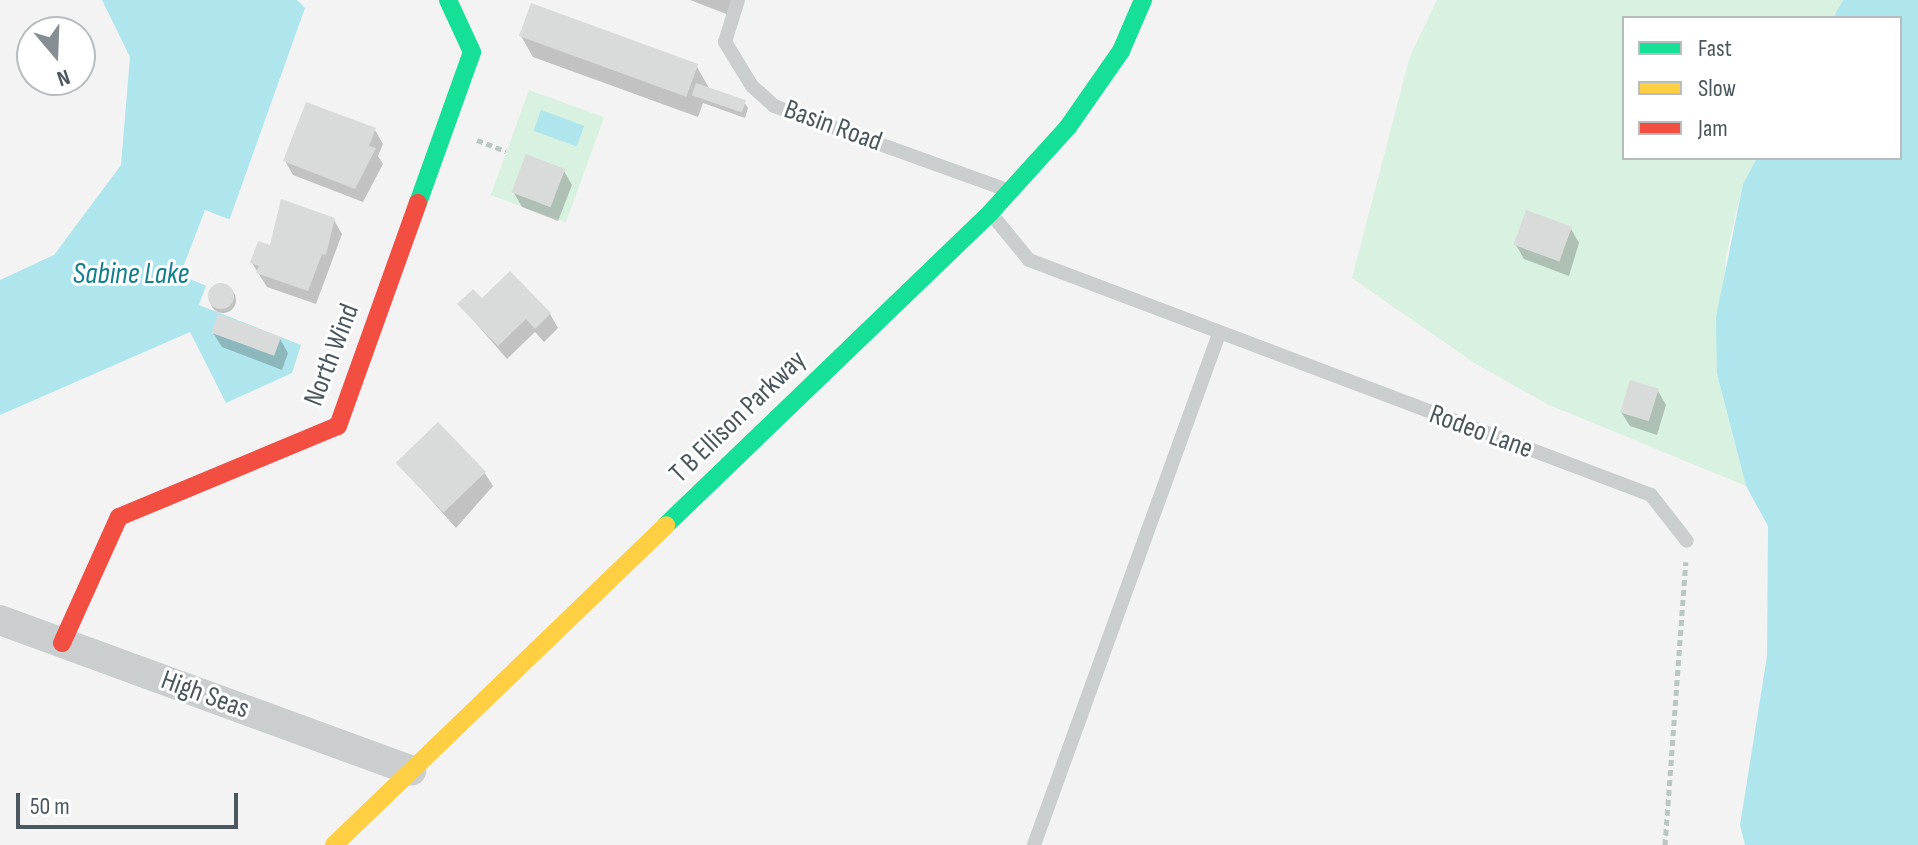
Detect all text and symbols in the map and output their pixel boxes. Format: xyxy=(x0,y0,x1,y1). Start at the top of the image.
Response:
north arrow xyxy=(16,16,96,96)
legend xyxy=(1622,16,1902,160)
text: Fast xyxy=(1698,34,1732,63)
text: N xyxy=(53,63,73,92)
text: Slow xyxy=(1698,74,1736,103)
street label: Basin Road xyxy=(779,93,887,159)
text: Jam xyxy=(1698,114,1728,143)
water label: Sabine Lake xyxy=(73,256,189,292)
street label: North Wind xyxy=(297,299,367,411)
street label: T B Ellison Parkway xyxy=(663,344,813,490)
street label: Rodeo Lane xyxy=(1425,398,1537,466)
street label: High Seas xyxy=(156,664,254,726)
scale bar xyxy=(20,777,242,827)
text: 50 m xyxy=(30,792,70,821)

